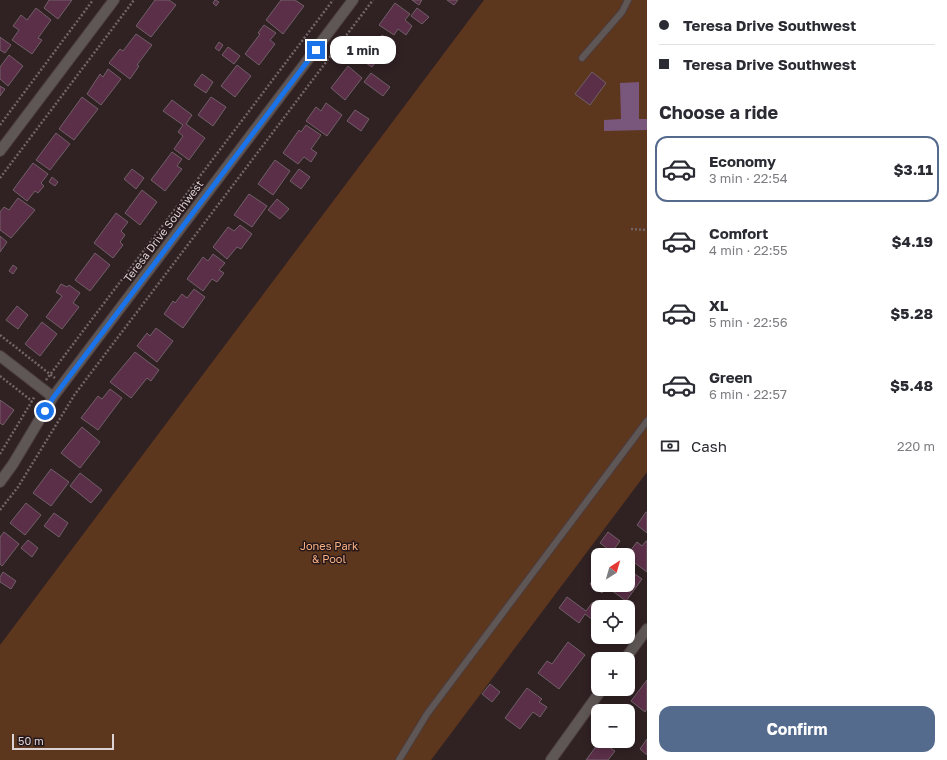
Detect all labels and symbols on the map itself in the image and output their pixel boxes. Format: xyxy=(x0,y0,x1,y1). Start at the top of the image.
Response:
callout: 1 min xyxy=(330,36,396,64)
route end xyxy=(307,41,325,59)
street label: Teresa Drive Southwest xyxy=(120,177,206,285)
route start xyxy=(36,402,54,420)
park label: Jones Park & Pool xyxy=(300,539,358,565)
north arrow xyxy=(591,548,635,592)
scale bar xyxy=(12,732,114,751)

